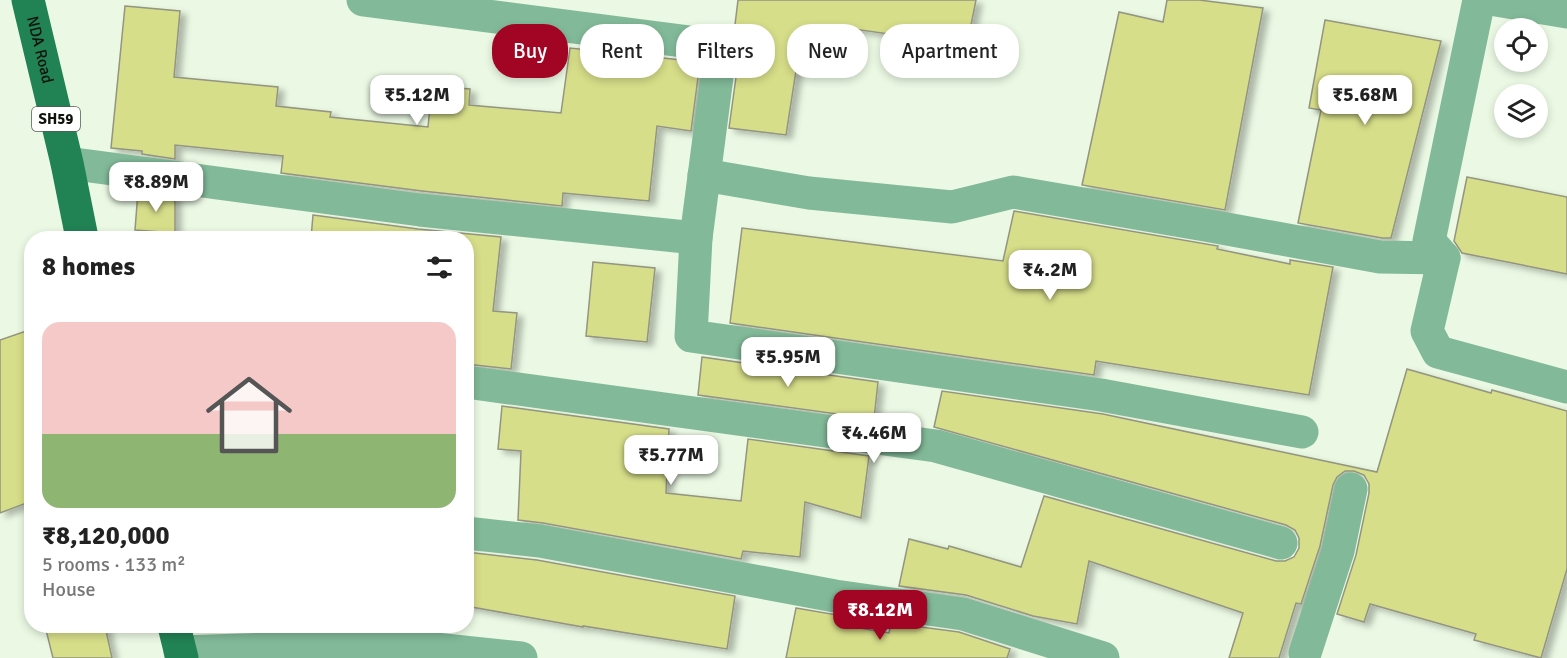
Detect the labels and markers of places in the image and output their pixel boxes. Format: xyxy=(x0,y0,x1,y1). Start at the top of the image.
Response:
pin: ₹5.12M xyxy=(368,75,466,126)
pin: ₹5.68M xyxy=(1316,75,1414,126)
pin: ₹8.89M xyxy=(107,162,205,213)
pin: ₹4.2M xyxy=(1008,250,1092,301)
pin: ₹5.95M xyxy=(739,337,837,388)
pin: ₹4.46M xyxy=(825,413,923,464)
pin: ₹5.77M xyxy=(622,435,720,486)
pin: ₹8.12M xyxy=(831,590,929,641)

